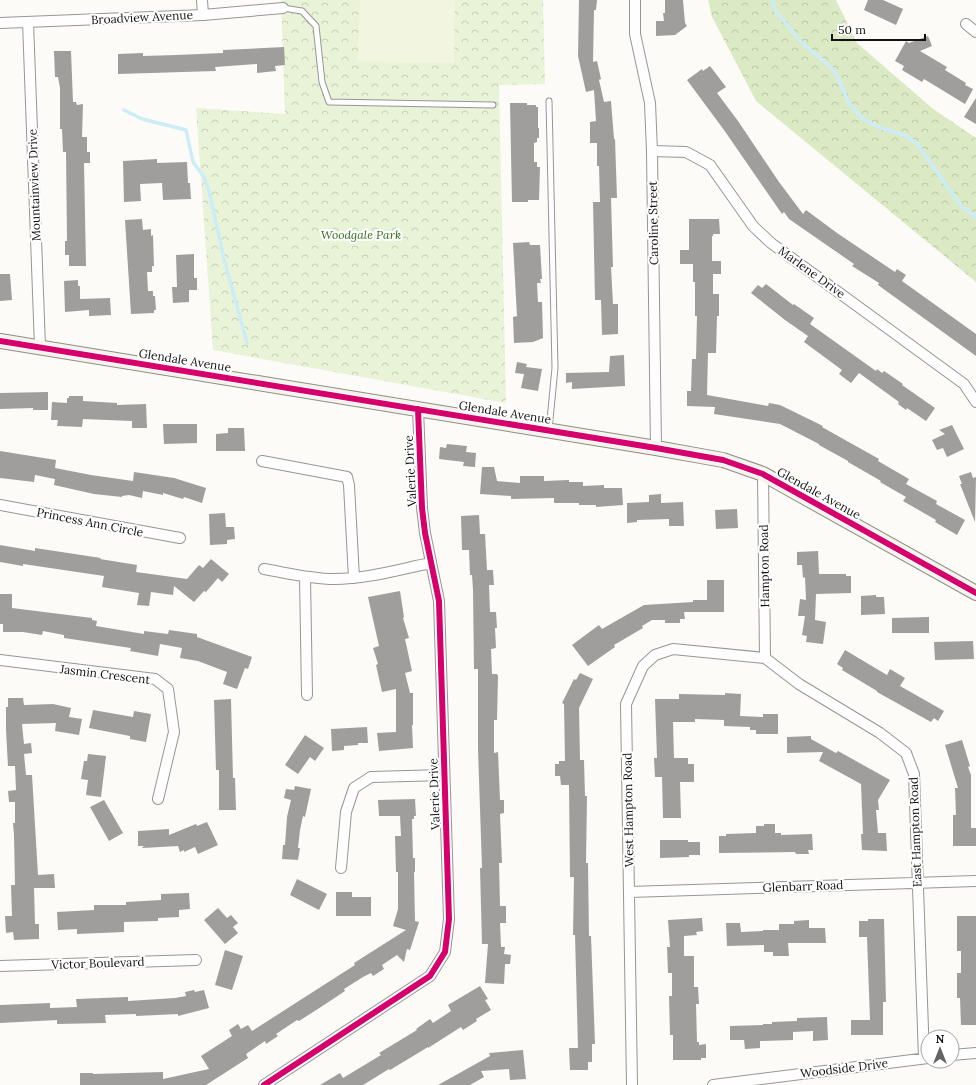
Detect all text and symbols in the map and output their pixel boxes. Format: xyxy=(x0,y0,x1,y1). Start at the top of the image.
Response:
street label: Broadview Avenue xyxy=(91,7,194,27)
scale bar xyxy=(832,16,925,42)
text: 50 m xyxy=(838,22,866,37)
street label: Mountainview Drive xyxy=(25,128,43,241)
street label: Caroline Street xyxy=(645,180,661,265)
park label: Woodgale Park xyxy=(321,227,401,242)
street label: Marlene Drive xyxy=(776,243,849,302)
street label: Glendale Avenue xyxy=(138,345,233,375)
street label: Glendale Avenue xyxy=(458,397,553,427)
street label: Valerie Drive xyxy=(401,434,419,508)
street label: Glendale Avenue xyxy=(775,464,864,522)
street label: Princess Ann Circle xyxy=(35,504,145,540)
street label: Hampton Road xyxy=(756,524,772,608)
street label: Jasmin Crescent xyxy=(58,661,151,687)
street label: West Hampton Road xyxy=(620,753,636,867)
street label: Valerie Drive xyxy=(425,757,443,831)
street label: East Hampton Road xyxy=(906,777,924,887)
street label: Glenbarr Road xyxy=(762,877,844,895)
street label: Victor Boulevard xyxy=(50,954,145,972)
north arrow xyxy=(920,1029,960,1069)
text: N xyxy=(936,1032,945,1046)
street label: Woodside Drive xyxy=(799,1055,889,1081)

